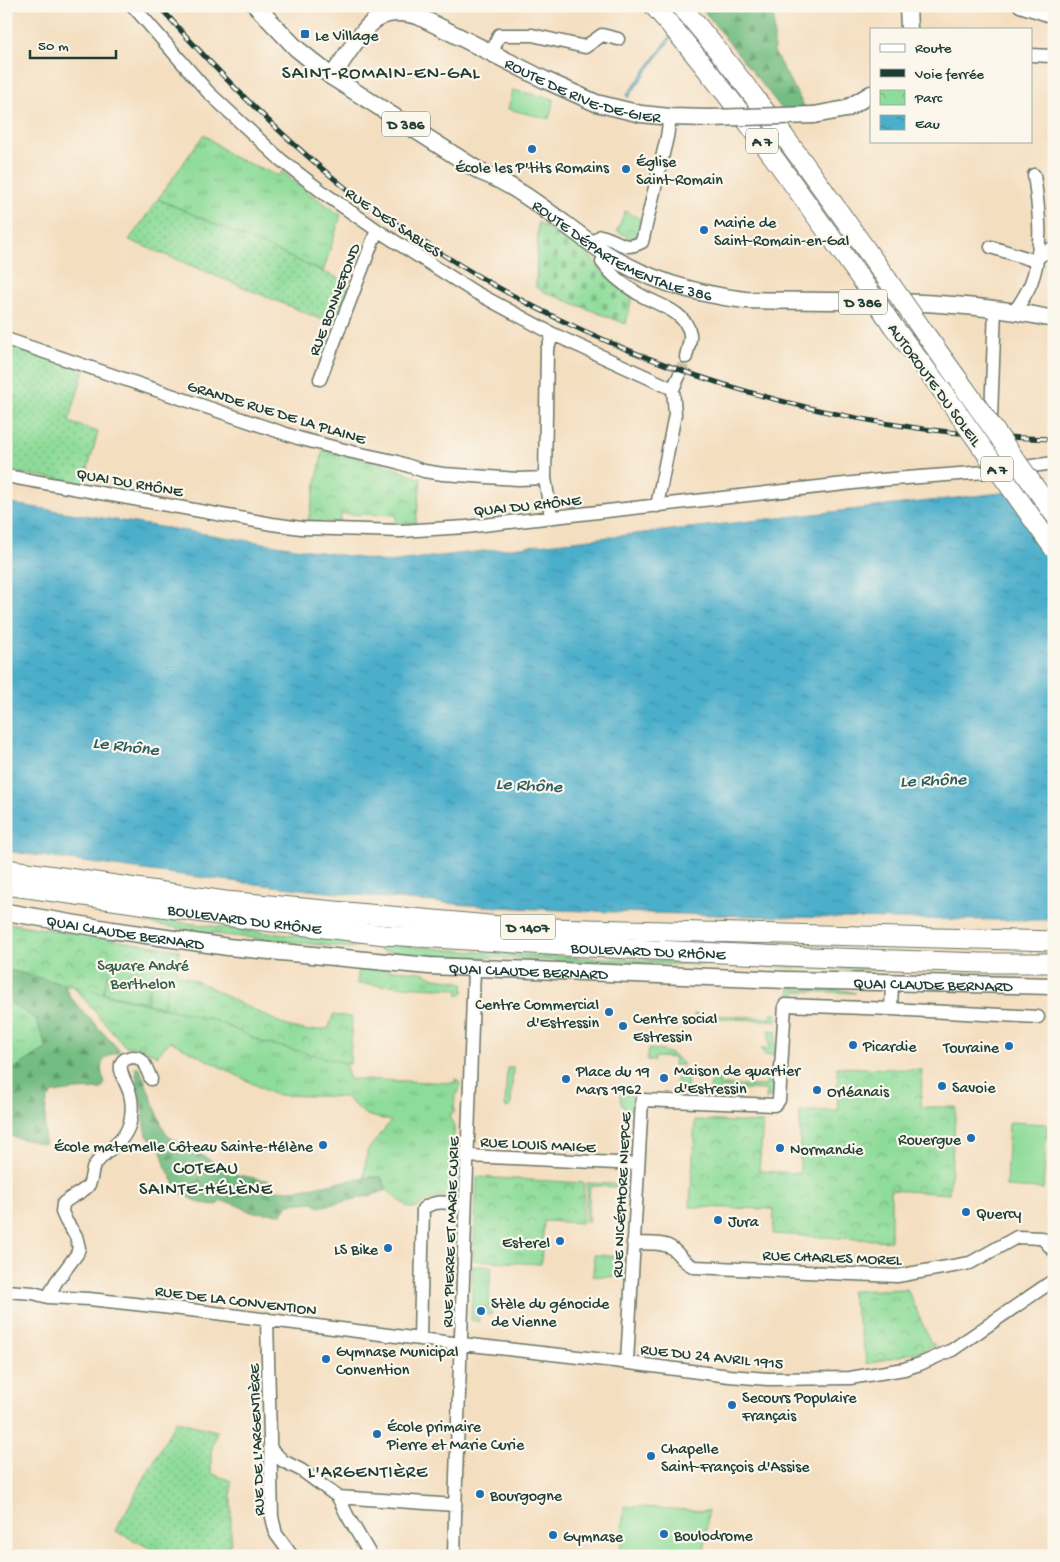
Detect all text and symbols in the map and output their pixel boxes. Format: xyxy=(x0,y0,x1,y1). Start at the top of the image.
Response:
scale bar xyxy=(30,28,116,60)
marker: Le Village xyxy=(299,28,311,40)
place label: Le Village xyxy=(315,28,379,47)
legend xyxy=(870,28,1032,142)
text: 50 m xyxy=(38,38,69,56)
text: Route xyxy=(915,40,952,58)
street label: ROUTE DE RIVE-DE-GIER xyxy=(501,55,662,129)
district label: SAINT-ROMAIN-EN-GAL xyxy=(282,63,480,86)
text: Voie ferrée xyxy=(914,66,984,84)
text: Parc xyxy=(914,90,943,108)
road number: D 386 xyxy=(382,112,430,136)
text: Eau xyxy=(915,116,940,134)
road number: A 7 xyxy=(746,128,778,154)
marker: École les P'tits Romains xyxy=(526,143,538,155)
place label: Église Saint-Romain xyxy=(636,154,723,191)
place label: École les P'tits Romains xyxy=(455,160,610,179)
marker: Église Saint-Romain xyxy=(620,163,632,175)
street label: RUE DES SABLES xyxy=(341,185,444,263)
street label: ROUTE DÉPARTEMENTALE 386 xyxy=(527,197,714,308)
place label: Mairie de Saint-Romain-en-Gal xyxy=(714,215,849,252)
marker: Mairie de Saint-Romain-en-Gal xyxy=(698,224,710,236)
street label: RUE BONNEFOND xyxy=(306,241,367,359)
road number: D 386 xyxy=(839,290,887,314)
street label: AUTOROUTE DU SOLEIL xyxy=(882,321,985,452)
street label: GRANDE RUE DE LA PLAINE xyxy=(184,378,368,451)
road number: A 7 xyxy=(981,456,1013,482)
street label: QUAI DU RHÔNE xyxy=(75,466,185,503)
street label: QUAI DU RHÔNE xyxy=(473,492,583,523)
water label: Le Rhône xyxy=(91,733,161,762)
water label: Le Rhône xyxy=(900,770,967,793)
water label: Le Rhône xyxy=(495,774,563,799)
street label: BOULEVARD DU RHÔNE xyxy=(165,902,323,941)
street label: QUAI CLAUDE BERNARD xyxy=(44,913,206,956)
road number: D 1407 xyxy=(500,914,556,940)
street label: BOULEVARD DU RHÔNE xyxy=(569,940,727,966)
park label: Square André Berthelon xyxy=(97,958,189,995)
street label: QUAI CLAUDE BERNARD xyxy=(448,961,609,986)
street label: QUAI CLAUDE BERNARD xyxy=(853,976,1014,998)
place label: Centre Commercial d'Estressin xyxy=(475,997,599,1034)
marker: Centre Commercial d'Estressin xyxy=(603,1006,615,1018)
place label: Centre social Estressin xyxy=(633,1011,717,1048)
marker: Centre social Estressin xyxy=(617,1020,629,1032)
marker: Picardie xyxy=(847,1039,859,1051)
place label: Picardie xyxy=(862,1039,917,1058)
place label: Touraine xyxy=(942,1040,1000,1059)
marker: Touraine xyxy=(1003,1040,1015,1052)
place label: Maison de quartier d'Estressin xyxy=(674,1063,801,1100)
place label: Place du 19 Mars 1962 xyxy=(575,1064,650,1101)
marker: Maison de quartier d'Estressin xyxy=(658,1072,670,1084)
marker: Place du 19 Mars 1962 xyxy=(560,1073,572,1085)
marker: Savoie xyxy=(936,1080,948,1092)
place label: Savoie xyxy=(952,1080,996,1099)
marker: Orléanais xyxy=(811,1084,823,1096)
place label: Orléanais xyxy=(827,1084,890,1103)
street label: RUE NICÉPHORE NIEPCE xyxy=(610,1111,637,1278)
place label: Rouergue xyxy=(898,1132,962,1151)
marker: Rouergue xyxy=(965,1132,977,1144)
street label: RUE LOUIS MAIGE xyxy=(480,1134,597,1159)
street label: RUE PIERRE ET MARIE CURIE xyxy=(440,1135,465,1328)
place label: École maternelle Côteau Sainte-Hélène xyxy=(54,1139,314,1158)
marker: École maternelle Côteau Sainte-Hélène xyxy=(317,1139,329,1151)
marker: Normandie xyxy=(774,1142,786,1154)
place label: Normandie xyxy=(790,1142,864,1161)
district label: COTEAU SAINTE-HÉLÈNE xyxy=(139,1159,273,1201)
marker: Quercy xyxy=(960,1206,972,1218)
place label: Quercy xyxy=(976,1206,1022,1225)
marker: Jura xyxy=(712,1214,724,1226)
place label: Jura xyxy=(728,1214,760,1233)
place label: Esterel xyxy=(502,1235,550,1254)
marker: Esterel xyxy=(554,1235,566,1247)
place label: LS Bike xyxy=(334,1242,379,1261)
marker: LS Bike xyxy=(382,1242,394,1254)
street label: RUE CHARLES MOREL xyxy=(762,1248,903,1271)
street label: RUE DE LA CONVENTION xyxy=(154,1283,318,1322)
place label: Stèle du génocide de Vienne xyxy=(491,1296,610,1333)
marker: Stèle du génocide de Vienne xyxy=(475,1305,487,1317)
street label: RUE DU 24 AVRIL 1915 xyxy=(639,1342,784,1375)
place label: Gymnase Municipal Convention xyxy=(336,1344,459,1381)
marker: Gymnase Municipal Convention xyxy=(320,1353,332,1365)
street label: RUE DE L'ARGENTIÈRE xyxy=(246,1362,271,1516)
place label: Secours Populaire Français xyxy=(741,1390,857,1427)
marker: Secours Populaire Français xyxy=(726,1399,738,1411)
place label: École primaire Pierre et Marie Curie xyxy=(386,1419,525,1456)
marker: École primaire Pierre et Marie Curie xyxy=(371,1428,383,1440)
place label: Chapelle Saint-François d'Assise xyxy=(661,1441,810,1478)
marker: Chapelle Saint-François d'Assise xyxy=(645,1450,657,1462)
district label: L'ARGENTIÈRE xyxy=(308,1463,428,1484)
marker: Bourgogne xyxy=(474,1488,486,1500)
place label: Bourgogne xyxy=(489,1488,563,1507)
marker: Boulodrome xyxy=(658,1528,670,1540)
place label: Boulodrome xyxy=(673,1528,754,1547)
marker: Gymnase xyxy=(547,1529,559,1541)
place label: Gymnase xyxy=(563,1529,624,1548)

